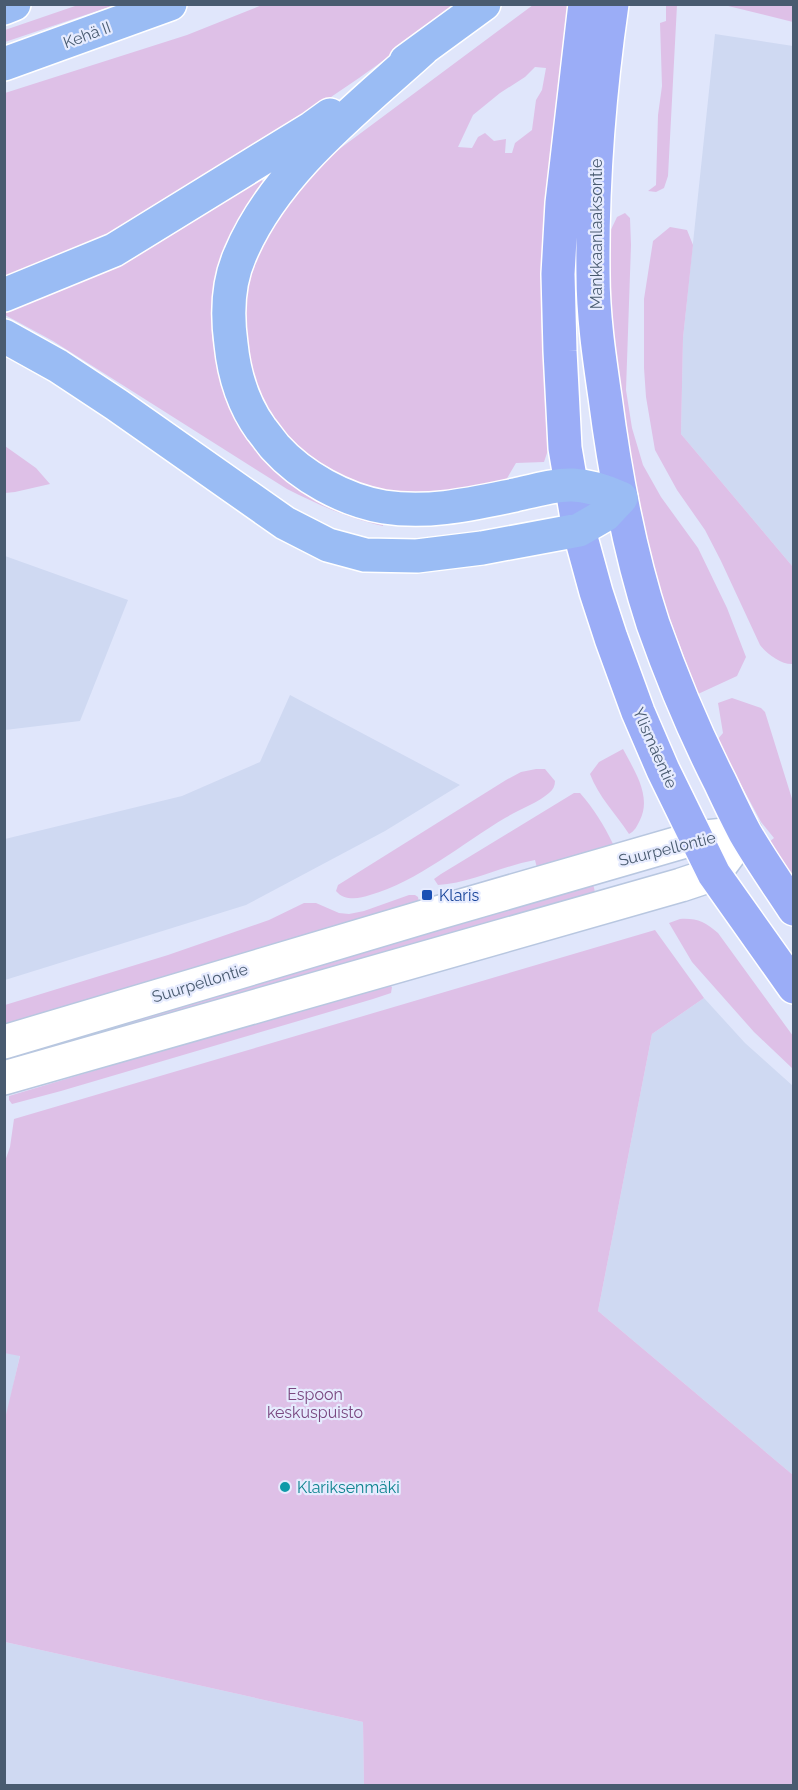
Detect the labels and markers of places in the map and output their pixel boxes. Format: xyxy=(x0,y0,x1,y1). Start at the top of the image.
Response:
place label: Klaris xyxy=(439,886,479,905)
marker: Klaris xyxy=(420,888,434,902)
place label: Klariksenmäki xyxy=(297,1478,400,1497)
marker: Klariksenmäki xyxy=(278,1480,292,1494)

